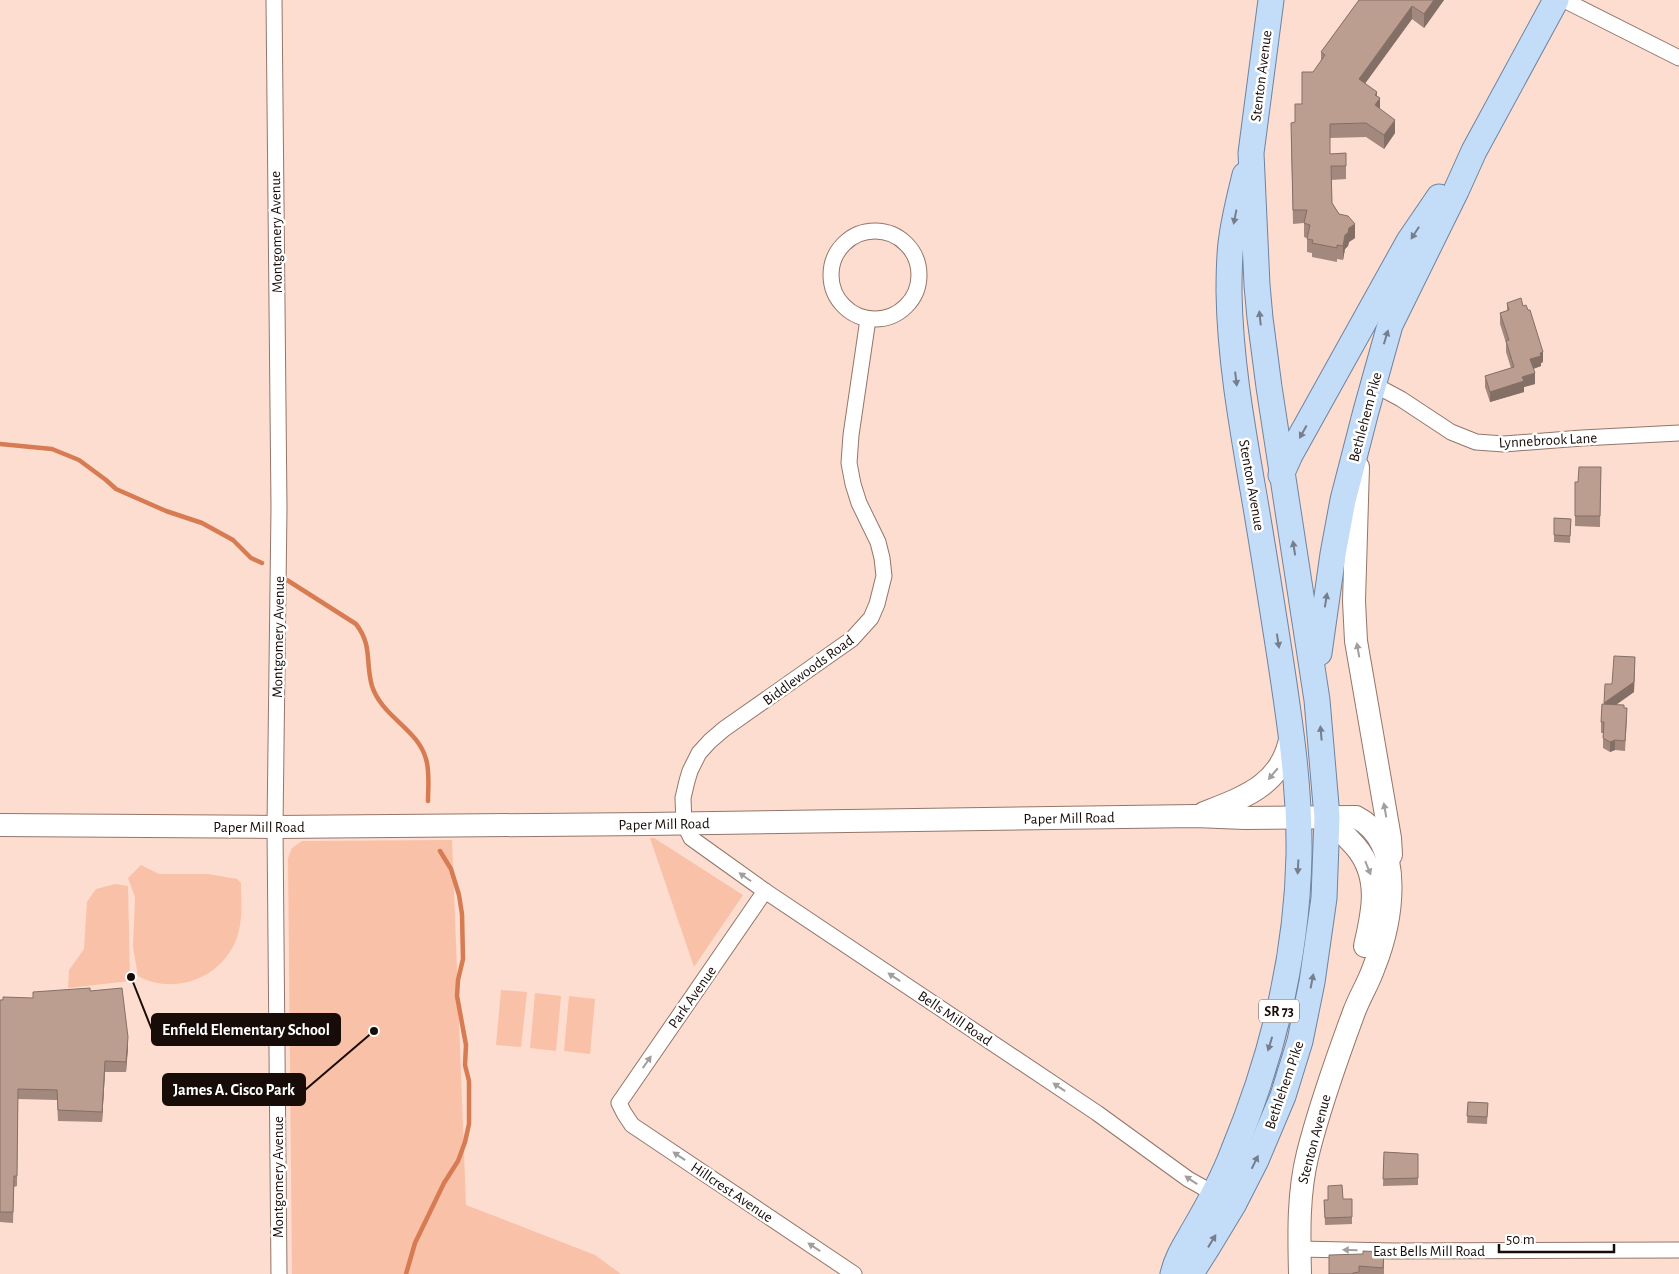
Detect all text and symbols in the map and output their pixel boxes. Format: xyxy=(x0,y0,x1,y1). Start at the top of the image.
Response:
street label: Stenton Avenue xyxy=(1248,29,1275,123)
street label: Montgomery Avenue xyxy=(268,171,285,293)
one-way arrow xyxy=(1231,210,1239,225)
one-way arrow xyxy=(1410,226,1419,240)
one-way arrow xyxy=(1256,309,1264,325)
one-way arrow xyxy=(1383,330,1391,345)
one-way arrow xyxy=(1232,371,1240,387)
street label: Bethlehem Pike xyxy=(1346,371,1385,464)
one-way arrow xyxy=(1299,424,1307,439)
street label: Lynnebrook Lane xyxy=(1498,430,1598,451)
street label: Stenton Avenue xyxy=(1236,438,1267,532)
one-way arrow xyxy=(1290,540,1298,556)
street label: Montgomery Avenue xyxy=(270,576,287,698)
one-way arrow xyxy=(1322,591,1330,607)
street label: Biddlewoods Road xyxy=(760,632,857,708)
one-way arrow xyxy=(1274,633,1282,649)
one-way arrow xyxy=(1353,642,1361,658)
one-way arrow xyxy=(1316,725,1324,741)
one-way arrow xyxy=(1267,768,1278,781)
one-way arrow xyxy=(1381,802,1389,818)
street label: Paper Mill Road xyxy=(1023,810,1115,827)
street label: Paper Mill Road xyxy=(618,816,710,833)
street label: Paper Mill Road xyxy=(213,820,305,835)
one-way arrow xyxy=(1294,859,1302,875)
one-way arrow xyxy=(1364,861,1372,876)
one-way arrow xyxy=(738,872,752,882)
street label: Park Avenue xyxy=(666,963,719,1031)
one-way arrow xyxy=(888,972,901,982)
one-way arrow xyxy=(1309,972,1317,988)
street label: Bells Mill Road xyxy=(915,988,995,1049)
road number: SR 73 xyxy=(1259,999,1299,1022)
callout: Enfield Elementary School xyxy=(152,1014,340,1045)
text: Enfield Elementary School xyxy=(162,1022,330,1039)
one-way arrow xyxy=(1266,1036,1273,1051)
street label: Bethlehem Pike xyxy=(1262,1039,1307,1131)
one-way arrow xyxy=(642,1056,652,1069)
callout: James A. Cisco Park xyxy=(163,1074,305,1105)
text: James A. Cisco Park xyxy=(173,1082,295,1098)
one-way arrow xyxy=(1052,1082,1065,1092)
street label: Stenton Avenue xyxy=(1295,1093,1334,1186)
street label: Montgomery Avenue xyxy=(271,1116,286,1238)
one-way arrow xyxy=(672,1151,686,1161)
one-way arrow xyxy=(1251,1154,1260,1169)
street label: Hillcrest Avenue xyxy=(688,1160,775,1225)
one-way arrow xyxy=(1185,1176,1198,1185)
scale bar xyxy=(1499,1222,1614,1254)
text: 50 m xyxy=(1506,1232,1535,1247)
one-way arrow xyxy=(1207,1234,1217,1247)
one-way arrow xyxy=(807,1242,820,1252)
street label: East Bells Mill Road xyxy=(1373,1244,1485,1259)
one-way arrow xyxy=(1342,1246,1358,1254)

